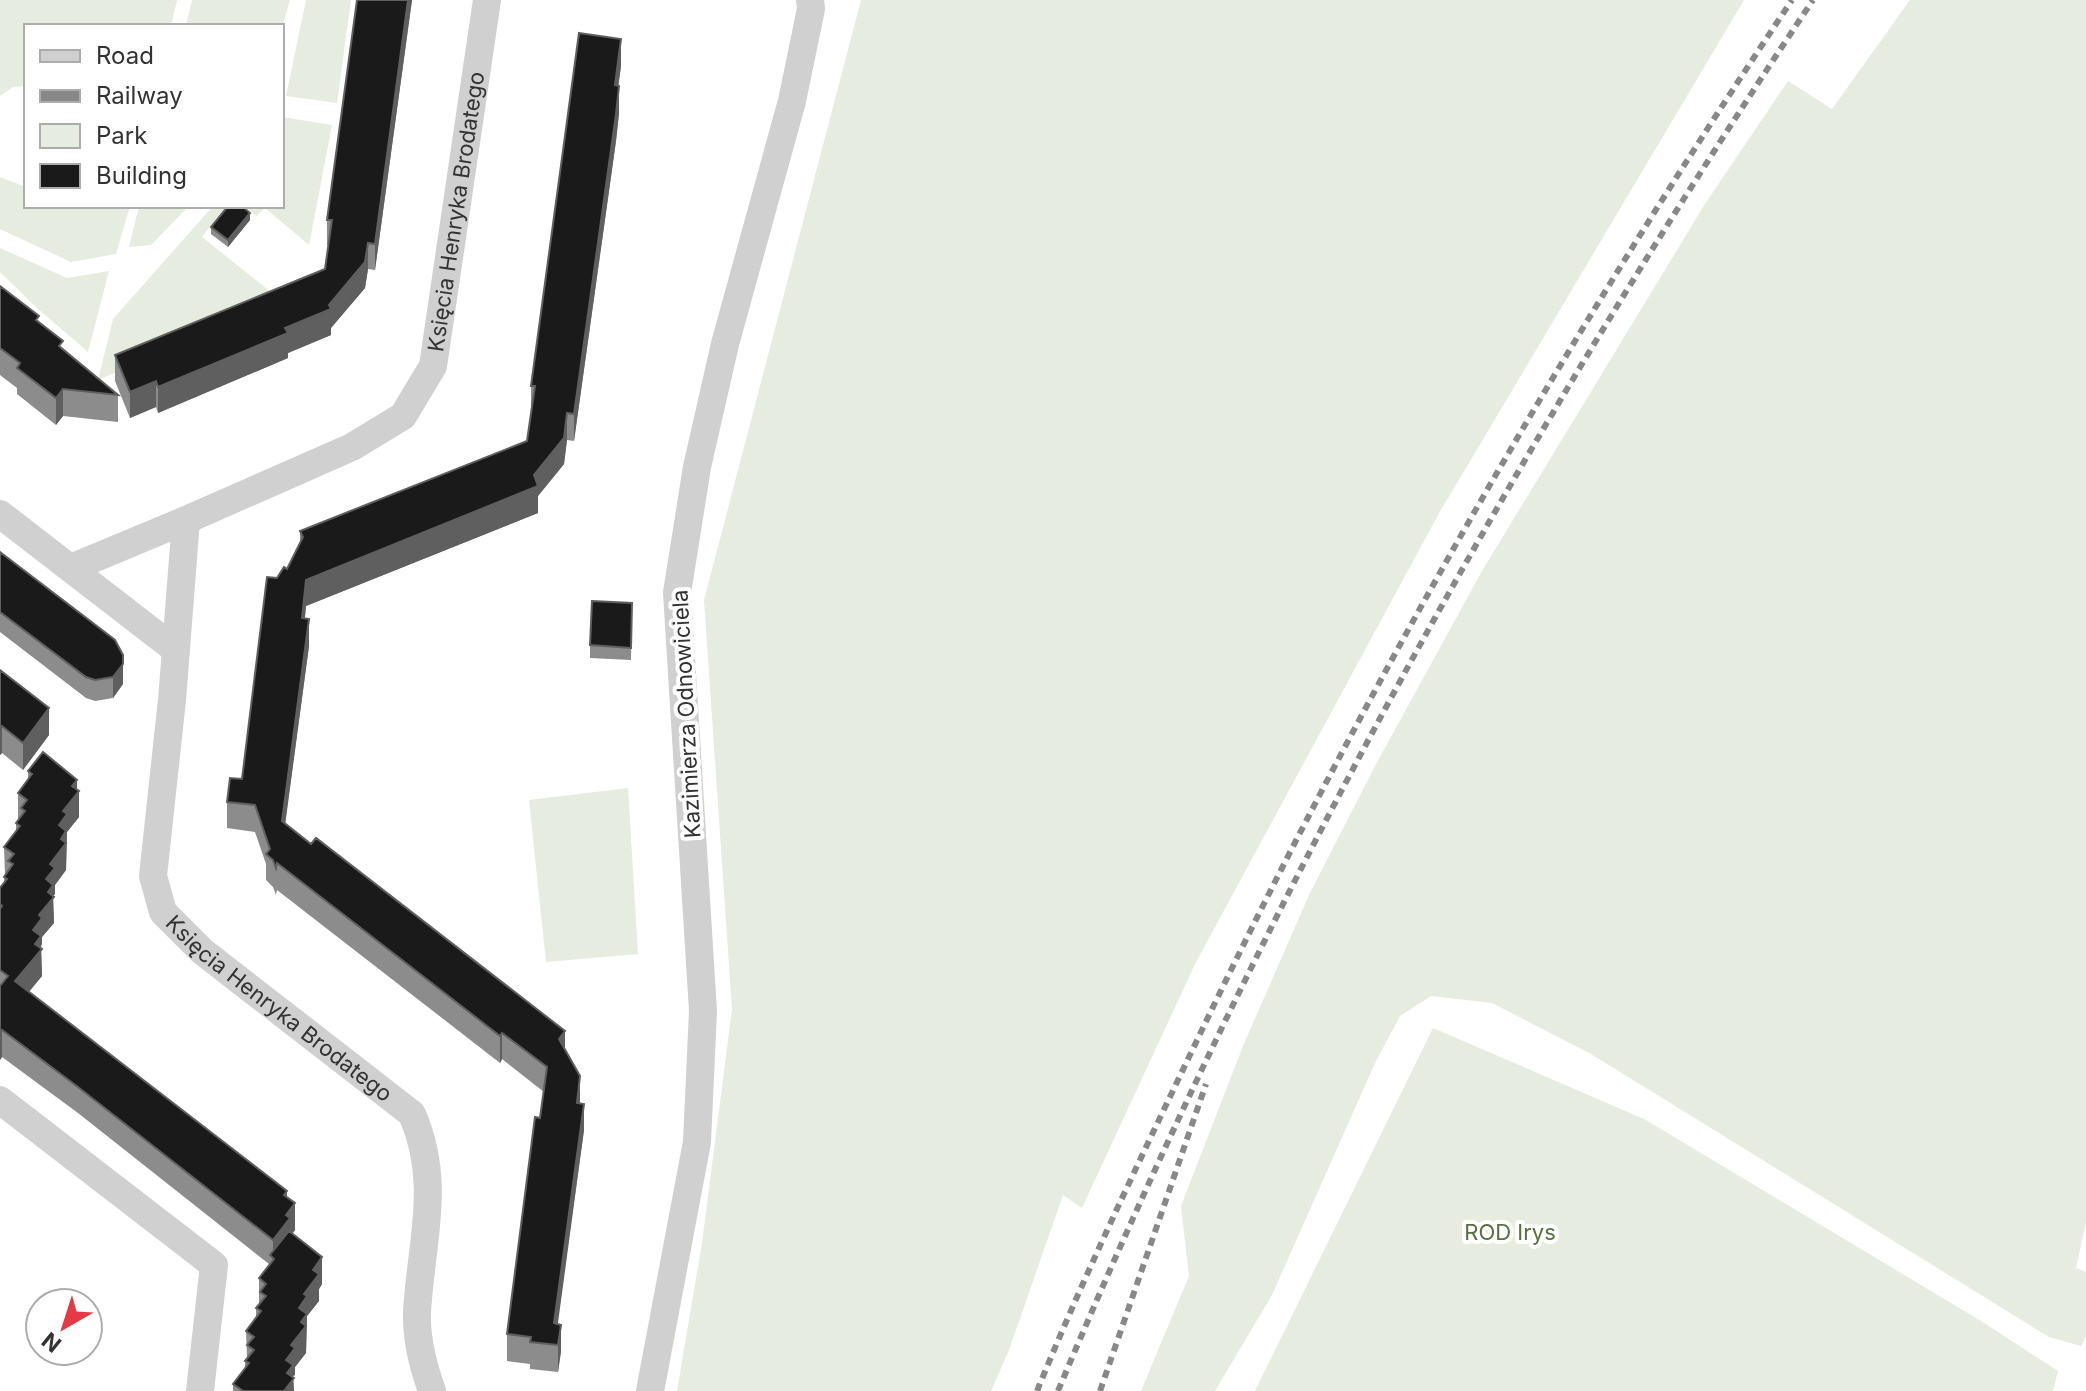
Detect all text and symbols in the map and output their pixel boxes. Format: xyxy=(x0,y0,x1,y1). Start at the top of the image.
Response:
legend xyxy=(24,24,284,208)
text: Road xyxy=(96,41,154,70)
street label: Księcia Henryka Brodatego xyxy=(422,70,489,353)
text: Railway xyxy=(96,81,183,110)
text: Park xyxy=(96,121,147,150)
text: Building xyxy=(96,161,187,190)
street label: Kazimierza Odnowiciela xyxy=(667,589,705,839)
street label: Księcia Henryka Brodatego xyxy=(161,910,397,1107)
park label: ROD Irys xyxy=(1464,1219,1556,1245)
north arrow xyxy=(24,1287,104,1367)
text: N xyxy=(37,1327,66,1358)

